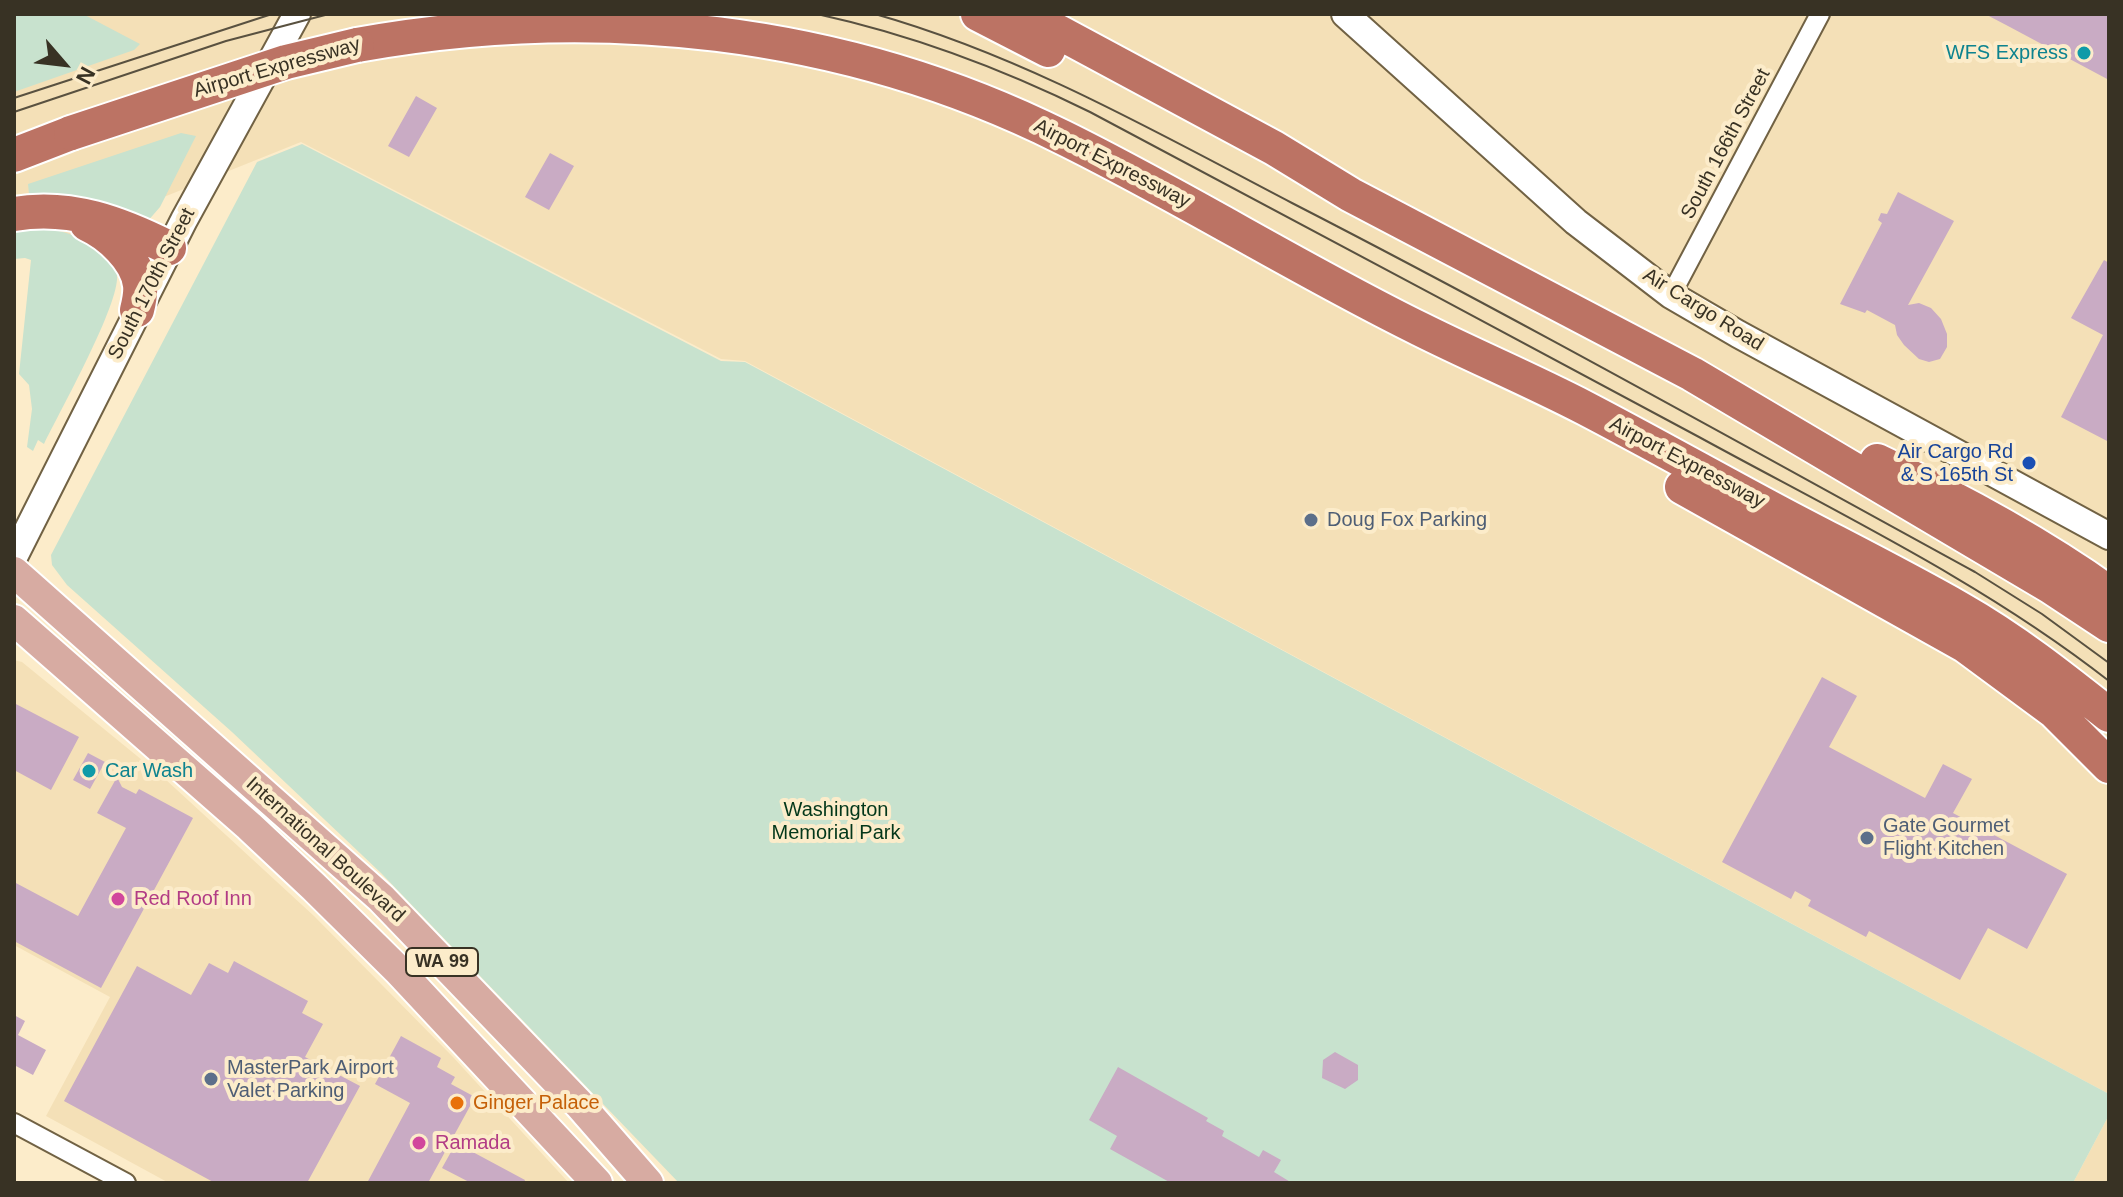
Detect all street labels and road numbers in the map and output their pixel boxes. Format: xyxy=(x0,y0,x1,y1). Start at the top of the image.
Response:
street label: Airport Expressway xyxy=(191,33,363,103)
street label: South 166th Street xyxy=(1676,65,1776,223)
street label: Airport Expressway xyxy=(1030,114,1194,214)
street label: South 170th Street xyxy=(103,204,201,364)
street label: Air Cargo Road xyxy=(1638,263,1768,357)
street label: Airport Expressway xyxy=(1605,412,1769,514)
street label: International Boulevard xyxy=(241,772,409,928)
road number: WA 99 xyxy=(406,948,478,976)

